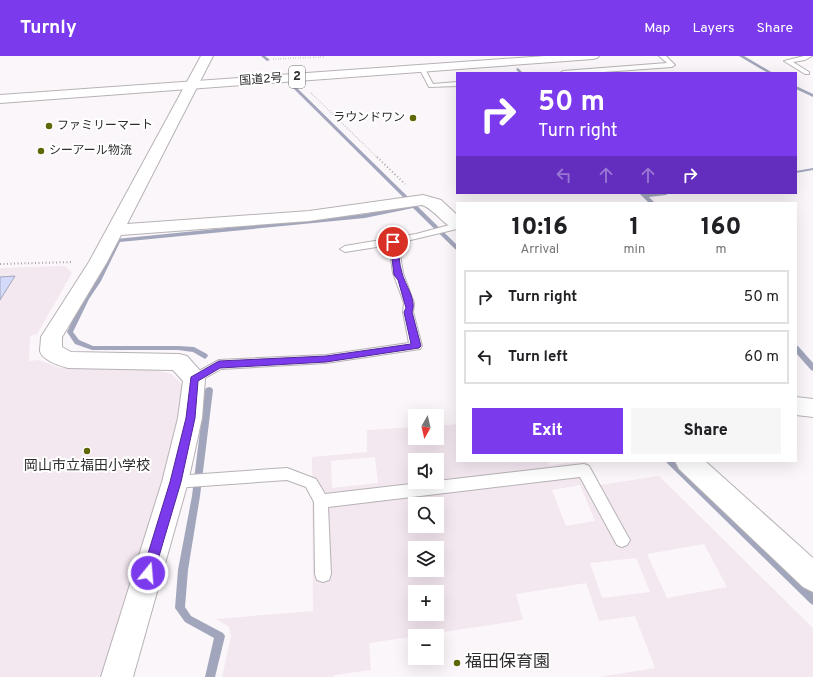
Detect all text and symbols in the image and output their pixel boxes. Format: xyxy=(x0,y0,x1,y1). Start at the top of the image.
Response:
text: Turnly xyxy=(20,16,77,40)
text: Map xyxy=(644,20,670,37)
text: Layers xyxy=(692,20,734,37)
text: Share xyxy=(756,20,793,37)
road number: 2 xyxy=(289,66,305,88)
street label: 国道2号 xyxy=(239,71,283,89)
text: 50 m xyxy=(538,85,605,121)
icon: right xyxy=(472,88,524,140)
place label: ラウンドワン xyxy=(333,110,405,126)
marker: ラウンドワン xyxy=(408,113,418,123)
place label: ファミリーマート xyxy=(57,118,153,134)
text: Turn right xyxy=(538,120,618,143)
marker: ファミリーマート xyxy=(44,121,54,131)
place label: シーアール物流 xyxy=(49,143,132,159)
marker: シーアール物流 xyxy=(36,146,46,156)
icon: left xyxy=(553,164,575,186)
icon: ahead xyxy=(595,164,617,186)
icon: ahead xyxy=(637,164,659,186)
icon: right xyxy=(679,164,701,186)
text: 10:16 xyxy=(512,213,568,243)
text: 1 xyxy=(629,213,639,243)
text: 160 xyxy=(701,213,741,243)
pin xyxy=(376,225,410,259)
icon: arrive xyxy=(382,231,404,253)
text: Arrival xyxy=(520,242,559,258)
text: min xyxy=(624,242,645,258)
text: m xyxy=(716,242,727,258)
icon: right xyxy=(474,286,496,308)
text: Turn right xyxy=(508,288,577,307)
text: 50 m xyxy=(744,288,779,307)
icon: left xyxy=(474,346,496,368)
text: Turn left xyxy=(508,348,568,367)
text: 60 m xyxy=(744,348,779,367)
button: Exit xyxy=(472,408,623,454)
button: Share xyxy=(631,408,781,454)
north arrow xyxy=(408,409,444,445)
map controls xyxy=(408,409,444,665)
marker: 岡山市立福田小学校 xyxy=(82,446,92,456)
button: sound xyxy=(408,453,444,489)
place label: 岡山市立福田小学校 xyxy=(24,458,150,475)
button: search xyxy=(408,497,444,533)
button: layers xyxy=(408,541,444,577)
position arrow xyxy=(127,552,169,594)
button: + xyxy=(408,585,444,621)
button: − xyxy=(408,629,444,665)
place label: 福田保育園 xyxy=(465,652,550,674)
marker: 福田保育園 xyxy=(452,658,462,668)

